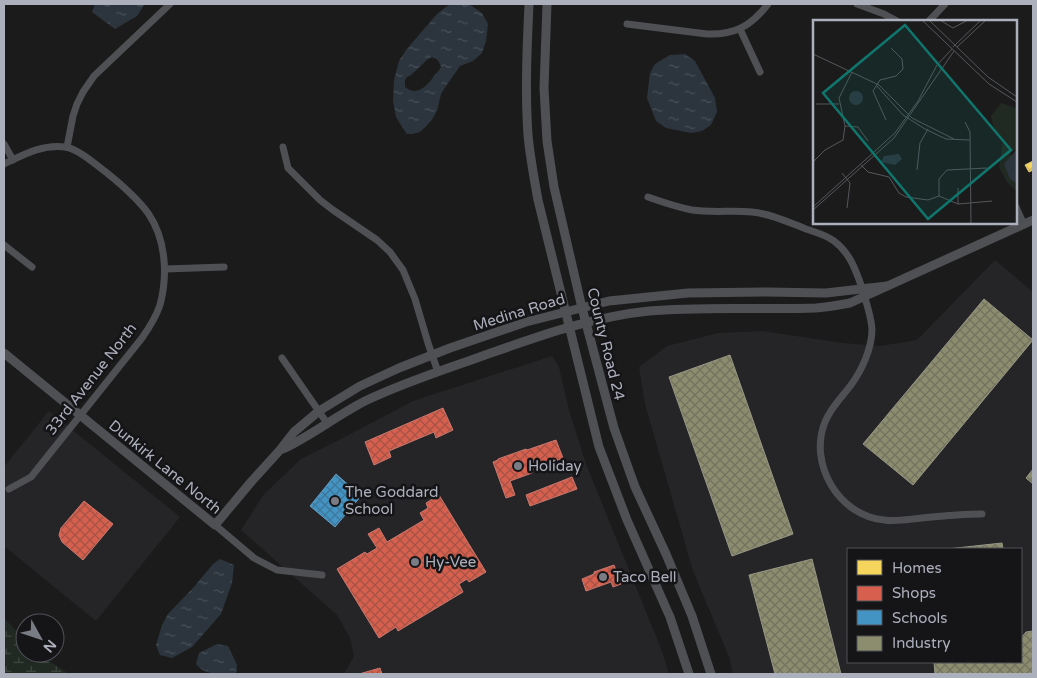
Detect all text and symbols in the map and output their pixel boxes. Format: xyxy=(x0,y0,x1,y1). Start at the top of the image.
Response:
inset map xyxy=(813,20,1017,224)
street label: County Road 24 xyxy=(583,286,629,402)
street label: Medina Road xyxy=(471,289,567,335)
street label: 33rd Avenue North xyxy=(42,320,140,438)
street label: Dunkirk Lane North xyxy=(105,416,225,518)
place label: Holiday xyxy=(528,457,582,475)
marker: Holiday xyxy=(512,460,524,472)
place label: The Goddard School xyxy=(345,483,438,518)
marker: The Goddard School xyxy=(329,495,341,507)
legend xyxy=(847,548,1022,663)
place label: Hy-Vee xyxy=(425,553,476,571)
marker: Hy-Vee xyxy=(409,556,421,568)
text: Homes xyxy=(892,559,942,577)
place label: Taco Bell xyxy=(613,568,677,586)
marker: Taco Bell xyxy=(597,571,609,583)
text: Shops xyxy=(892,584,936,602)
text: Schools xyxy=(892,609,948,627)
north arrow xyxy=(15,613,65,663)
text: Industry xyxy=(892,634,951,652)
text: N xyxy=(39,636,60,656)

